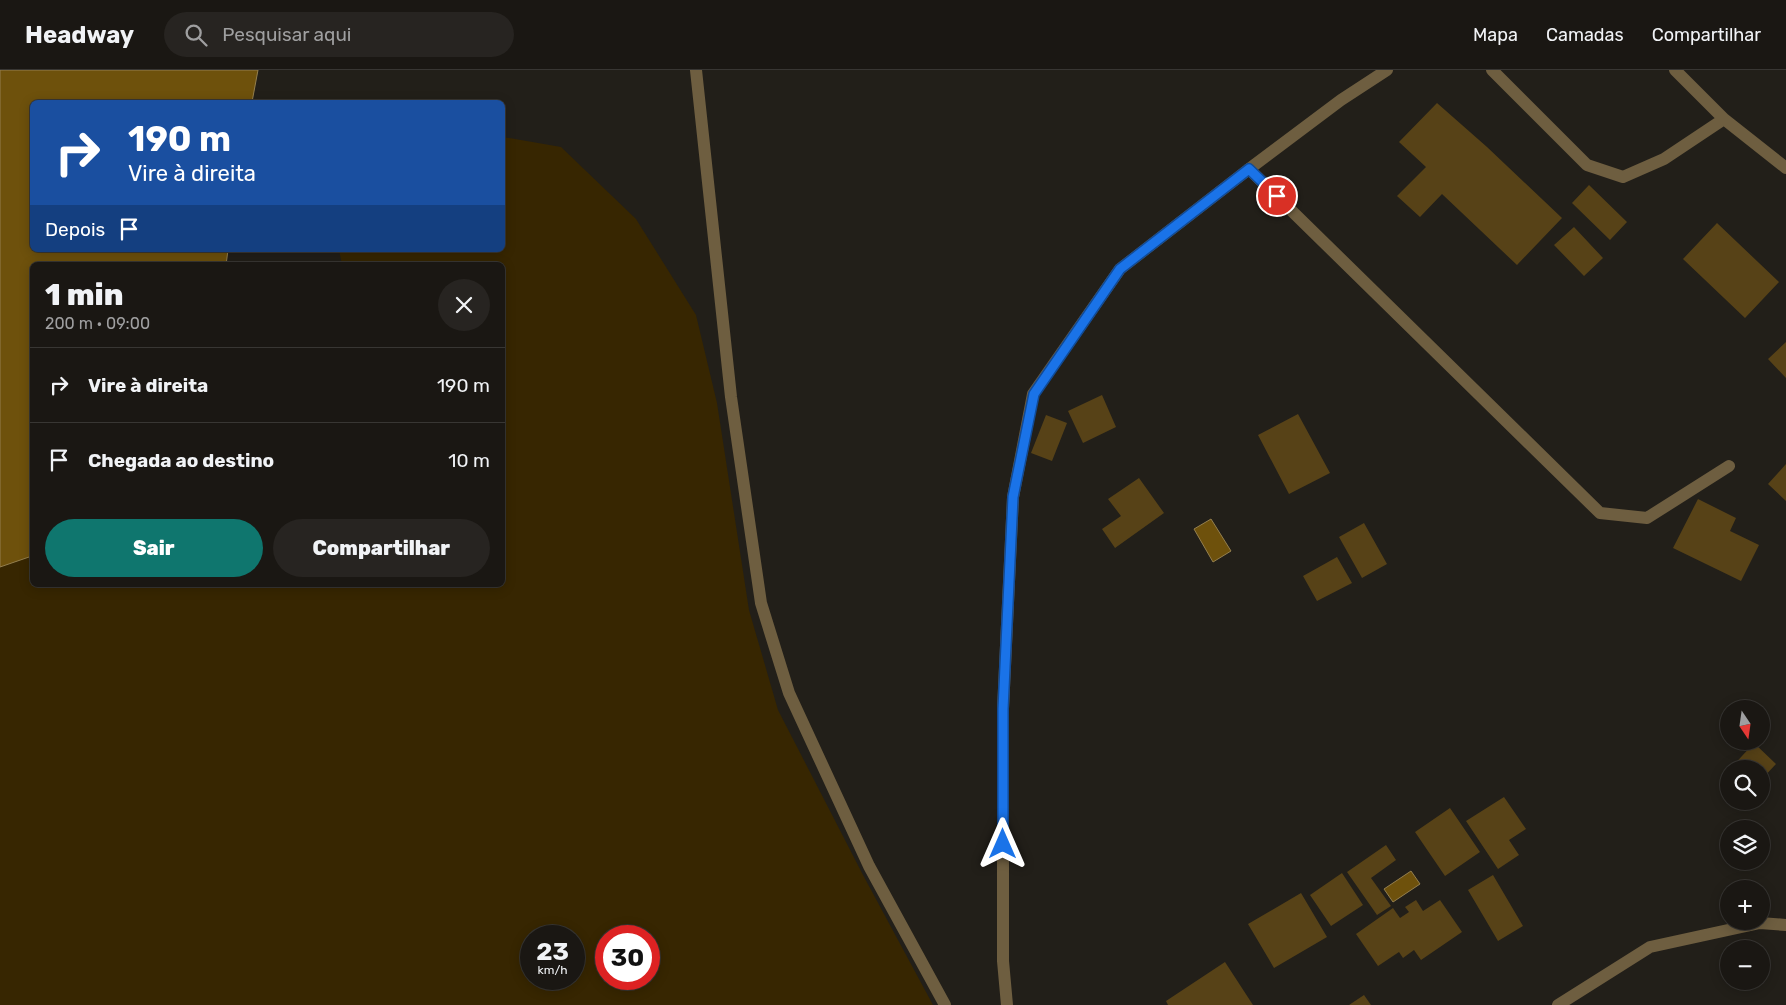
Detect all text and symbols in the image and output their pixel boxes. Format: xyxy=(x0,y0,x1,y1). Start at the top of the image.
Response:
search box xyxy=(164,12,514,57)
text: Headway xyxy=(25,21,134,49)
icon: search xyxy=(182,21,210,49)
text: Pesquisar aqui xyxy=(222,23,351,46)
text: Mapa xyxy=(1473,24,1518,46)
text: Camadas xyxy=(1546,24,1624,46)
text: Compartilhar xyxy=(1652,24,1761,46)
text: 190 m xyxy=(128,118,231,160)
icon: right xyxy=(45,120,110,185)
text: Vire à direita xyxy=(128,160,256,187)
pin xyxy=(1256,175,1298,217)
icon: arrive xyxy=(1263,182,1291,210)
icon: arrive xyxy=(115,215,143,243)
text: Depois xyxy=(45,218,105,241)
text: 1 min xyxy=(45,277,123,313)
button: close xyxy=(438,279,490,331)
text: 200 m · 09:00 xyxy=(45,314,150,333)
icon: right xyxy=(45,371,73,399)
text: Vire à direita xyxy=(88,374,208,397)
text: 190 m xyxy=(437,374,490,397)
icon: arrive xyxy=(45,446,73,474)
text: Chegada ao destino xyxy=(88,449,274,472)
text: 10 m xyxy=(448,449,490,472)
button: Sair xyxy=(45,519,263,577)
button: Compartilhar xyxy=(273,519,490,577)
north arrow xyxy=(1720,700,1770,750)
map controls xyxy=(1720,700,1770,990)
button: search xyxy=(1720,760,1770,810)
position arrow xyxy=(976,817,1028,869)
button: layers xyxy=(1720,820,1770,870)
button: + xyxy=(1720,880,1770,930)
speed limit sign: 30 xyxy=(595,925,660,990)
text: 23 xyxy=(536,937,569,966)
button: − xyxy=(1720,940,1770,990)
text: km/h xyxy=(538,963,567,977)

